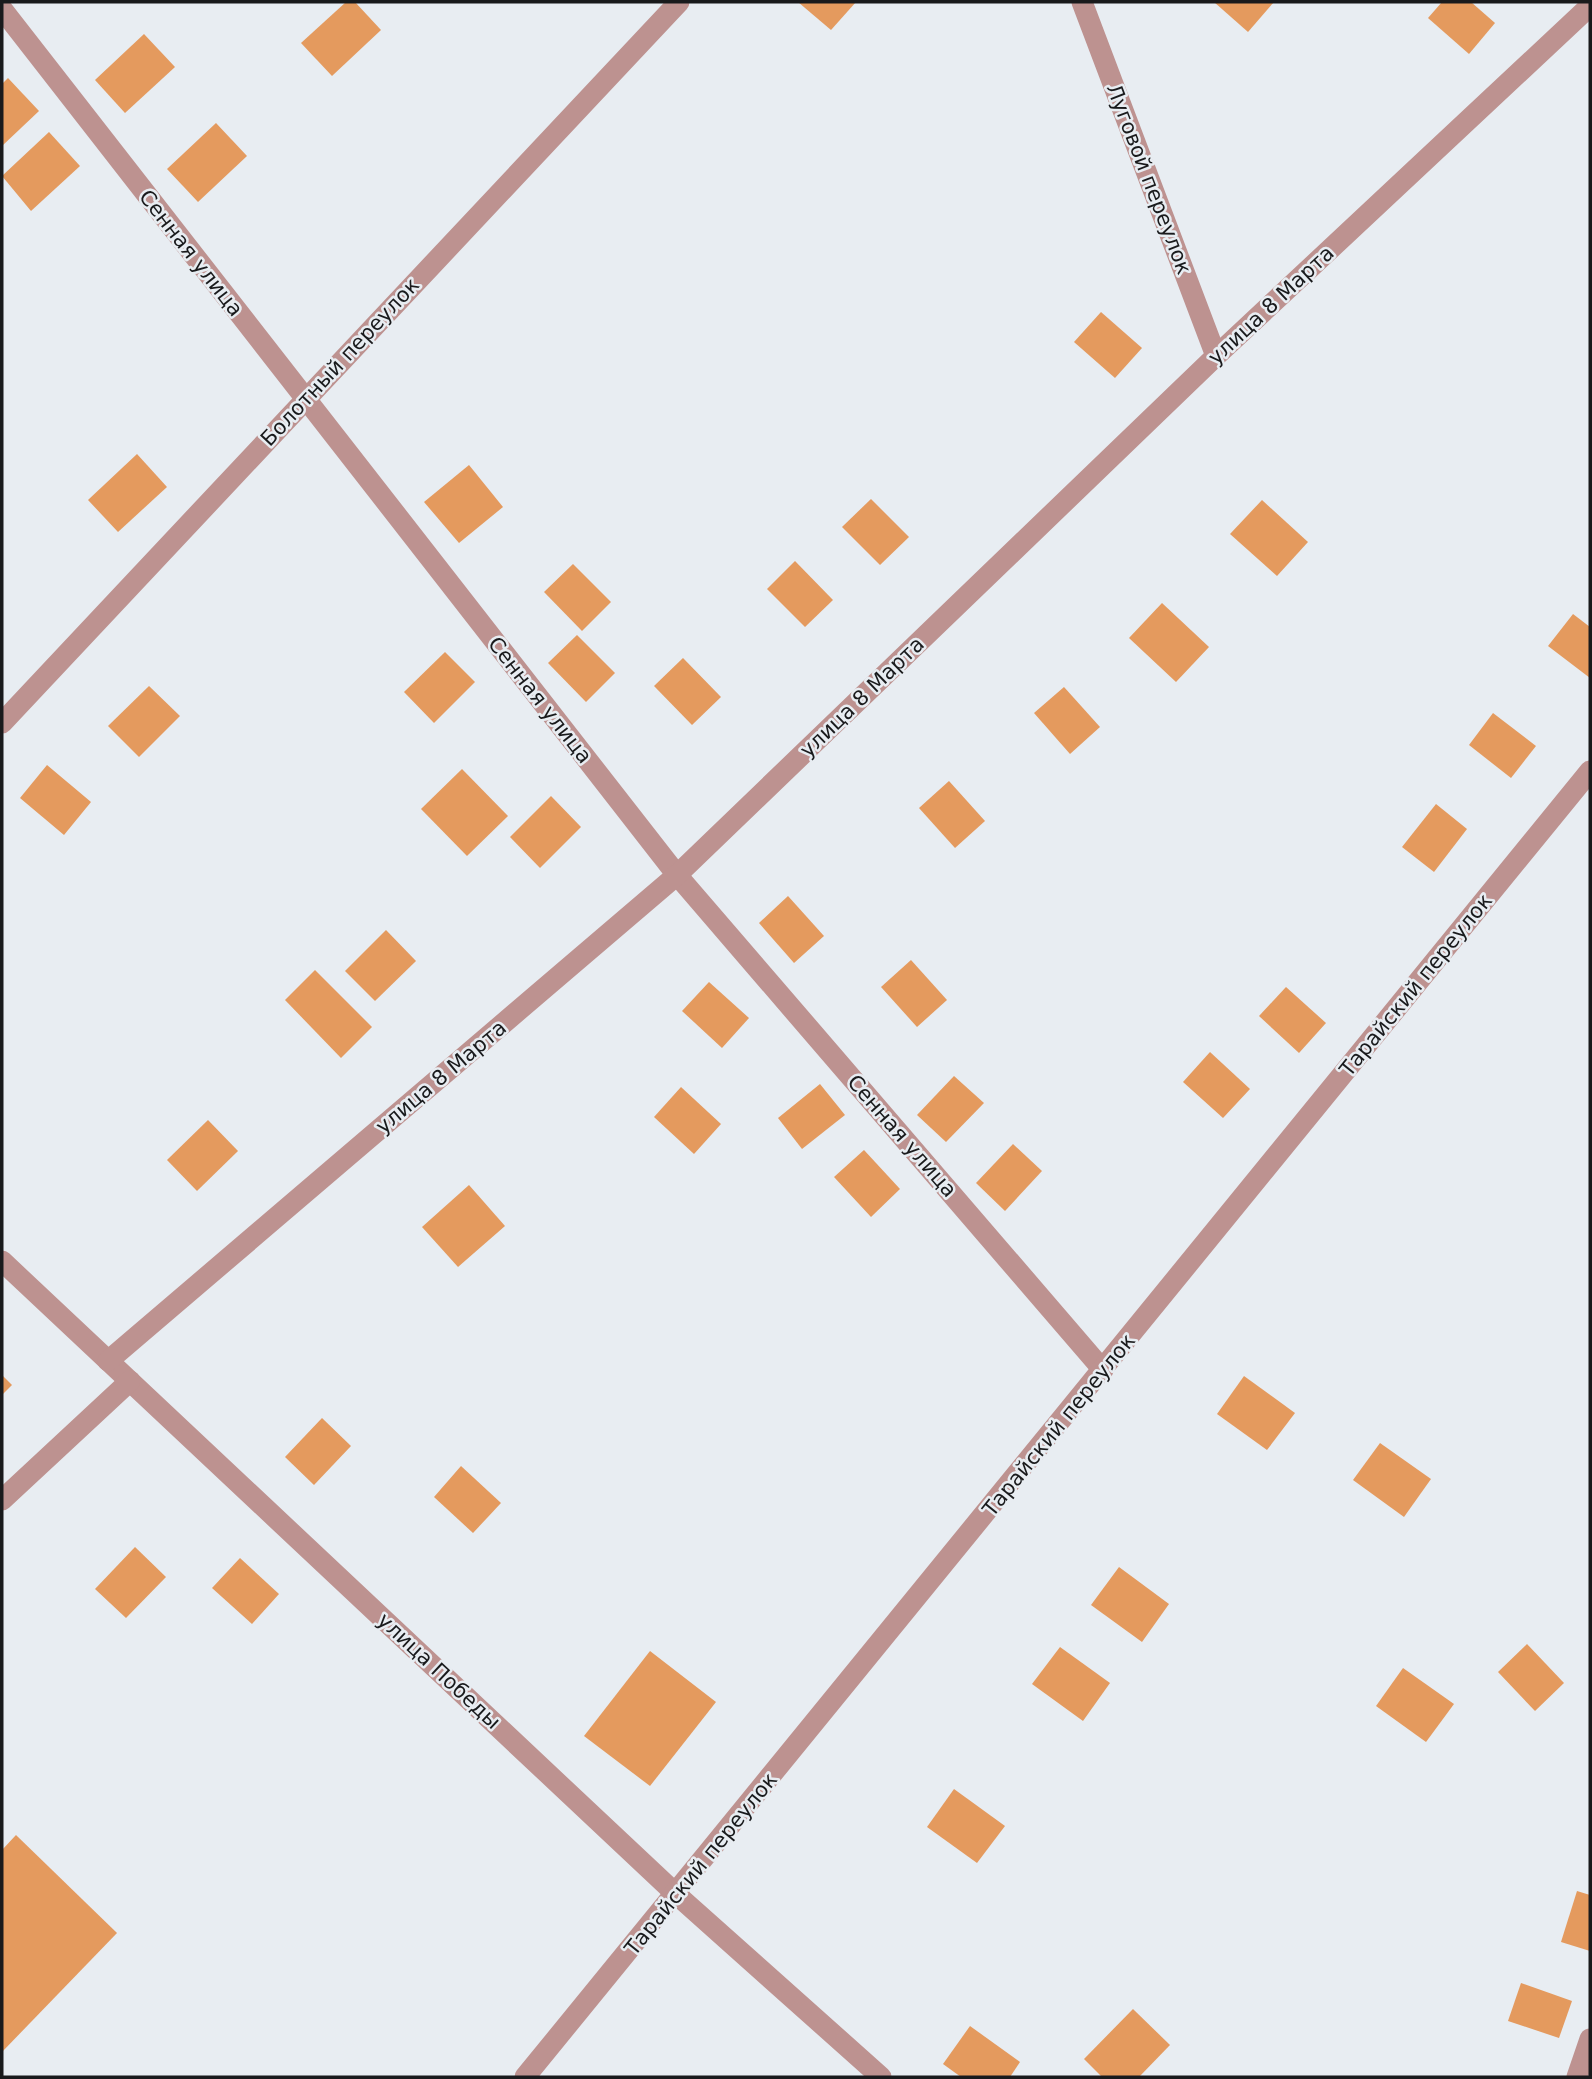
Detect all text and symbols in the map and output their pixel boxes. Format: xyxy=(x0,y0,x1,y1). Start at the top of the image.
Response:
street label: Луговой переулок xyxy=(1102,80,1196,278)
street label: Сенная улица xyxy=(134,185,248,321)
street label: улица 8 Марта xyxy=(1203,241,1339,369)
street label: Болотный переулок xyxy=(256,273,424,451)
street label: Сенная улица xyxy=(483,632,597,768)
street label: улица 8 Марта xyxy=(795,632,929,762)
street label: Тарайский переулок xyxy=(1334,889,1497,1082)
street label: улица 8 Марта xyxy=(371,1015,511,1139)
street label: Сенная улица xyxy=(842,1070,962,1202)
street label: Тарайский переулок xyxy=(977,1329,1140,1522)
street label: улица Победы xyxy=(373,1608,505,1734)
street label: Тарайский переулок xyxy=(619,1768,782,1961)

